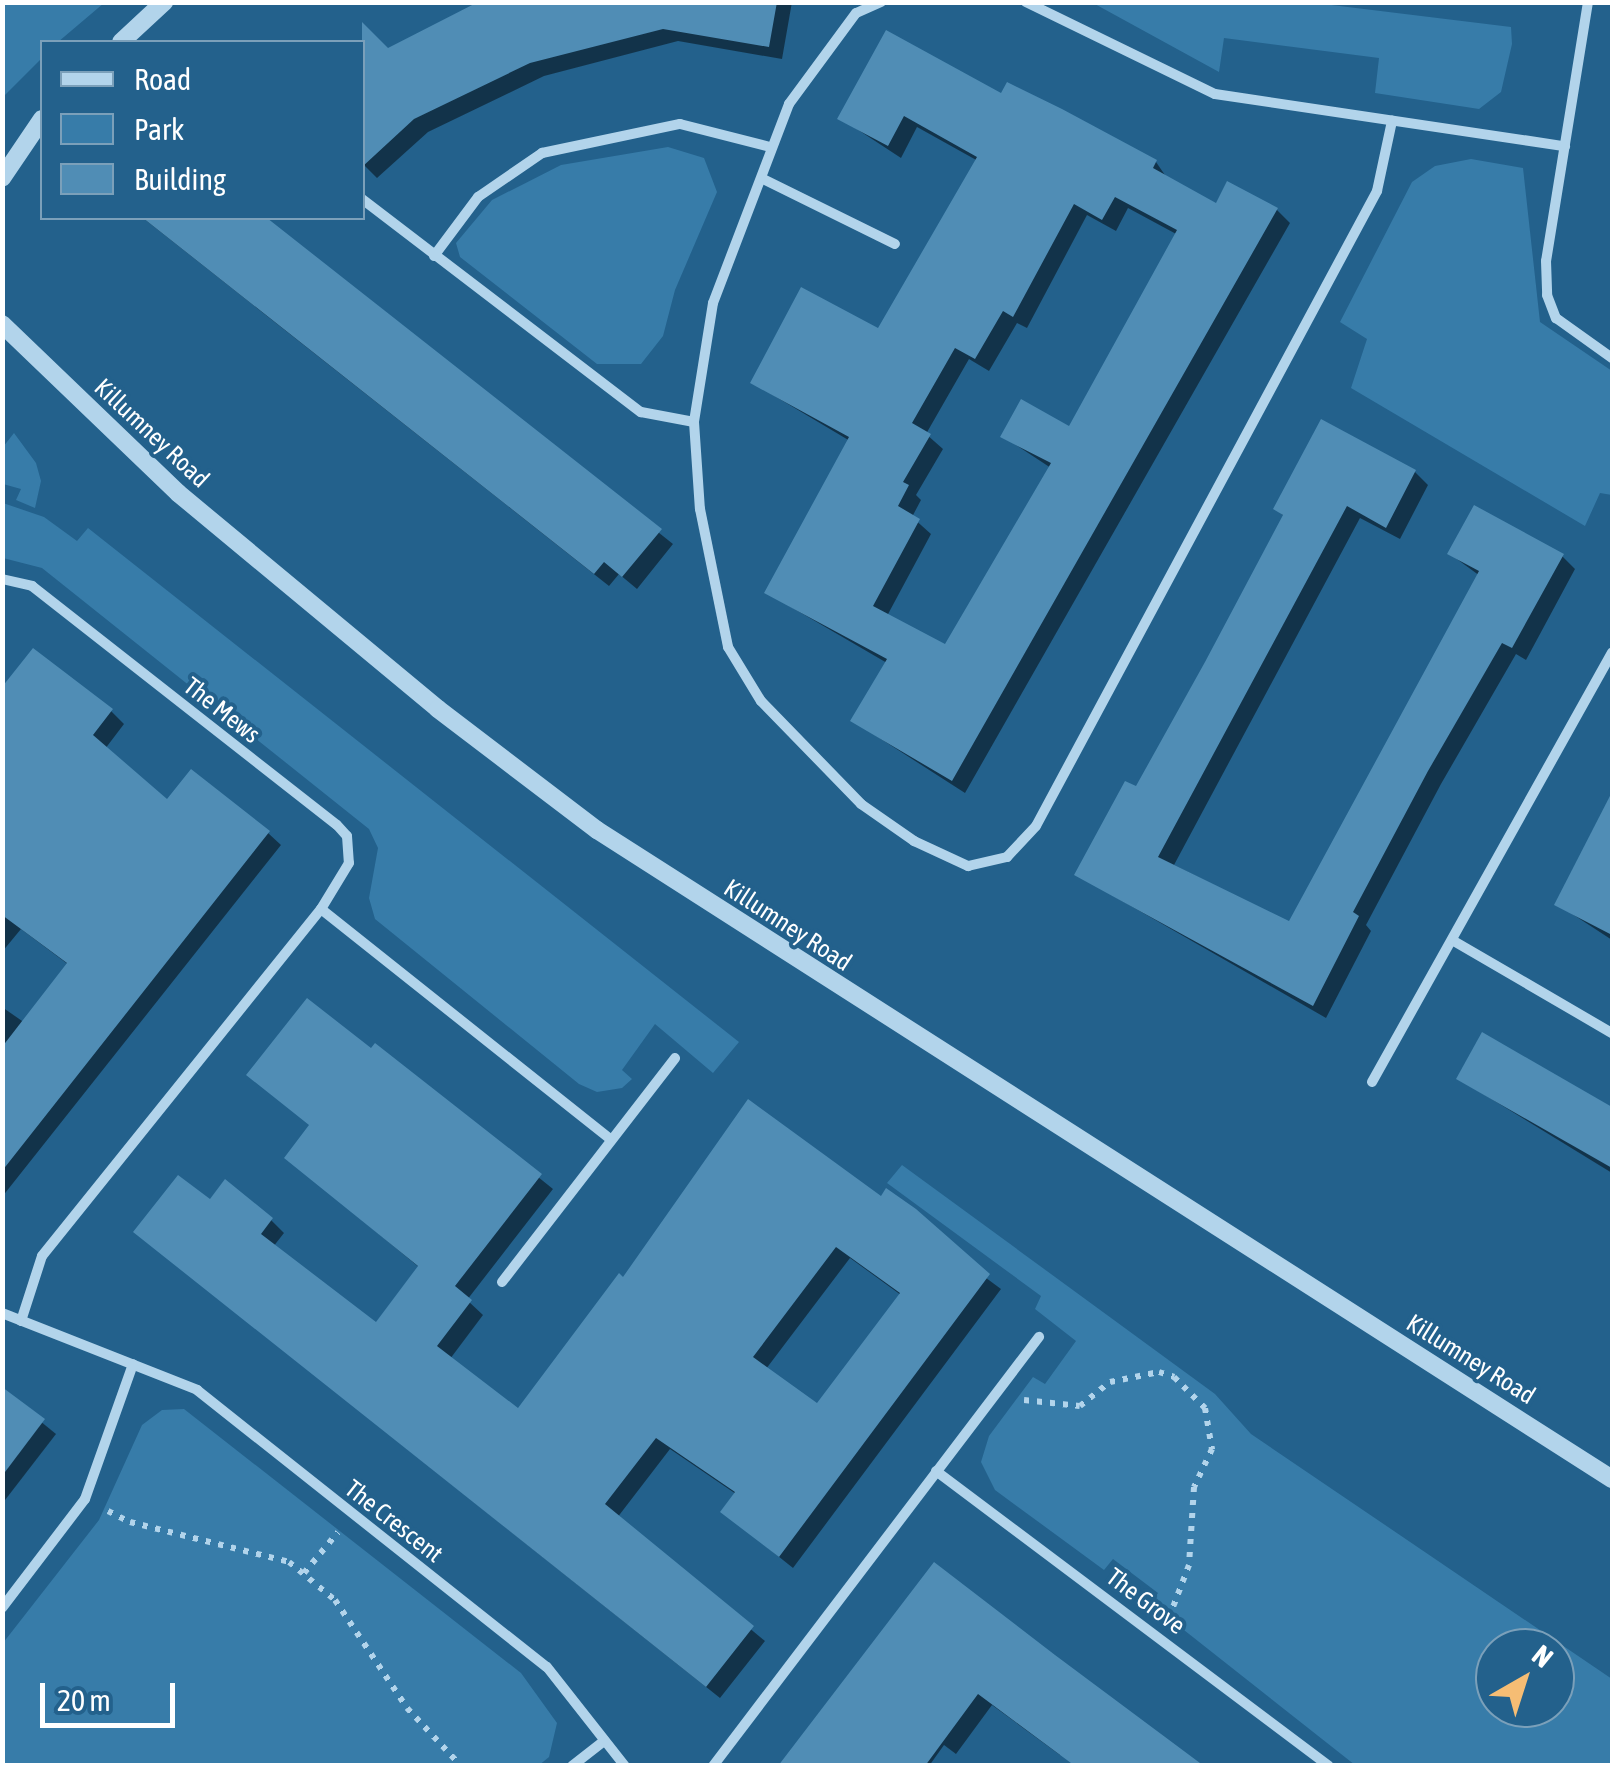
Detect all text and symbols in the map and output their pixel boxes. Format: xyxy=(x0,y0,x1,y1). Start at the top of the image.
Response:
legend xyxy=(40,40,365,220)
text: Road xyxy=(134,62,191,96)
text: Park xyxy=(134,112,184,146)
text: Building xyxy=(134,162,226,196)
street label: Killumney Road xyxy=(88,372,216,494)
street label: The Mews xyxy=(178,671,266,749)
street label: Killumney Road xyxy=(719,873,857,977)
street label: Killumney Road xyxy=(1401,1308,1541,1410)
street label: The Crescent xyxy=(339,1473,449,1569)
street label: The Grove xyxy=(1101,1562,1191,1640)
north arrow xyxy=(1475,1628,1575,1728)
text: N xyxy=(1526,1639,1559,1674)
scale bar xyxy=(45,1663,180,1725)
text: 20 m xyxy=(57,1683,111,1717)

